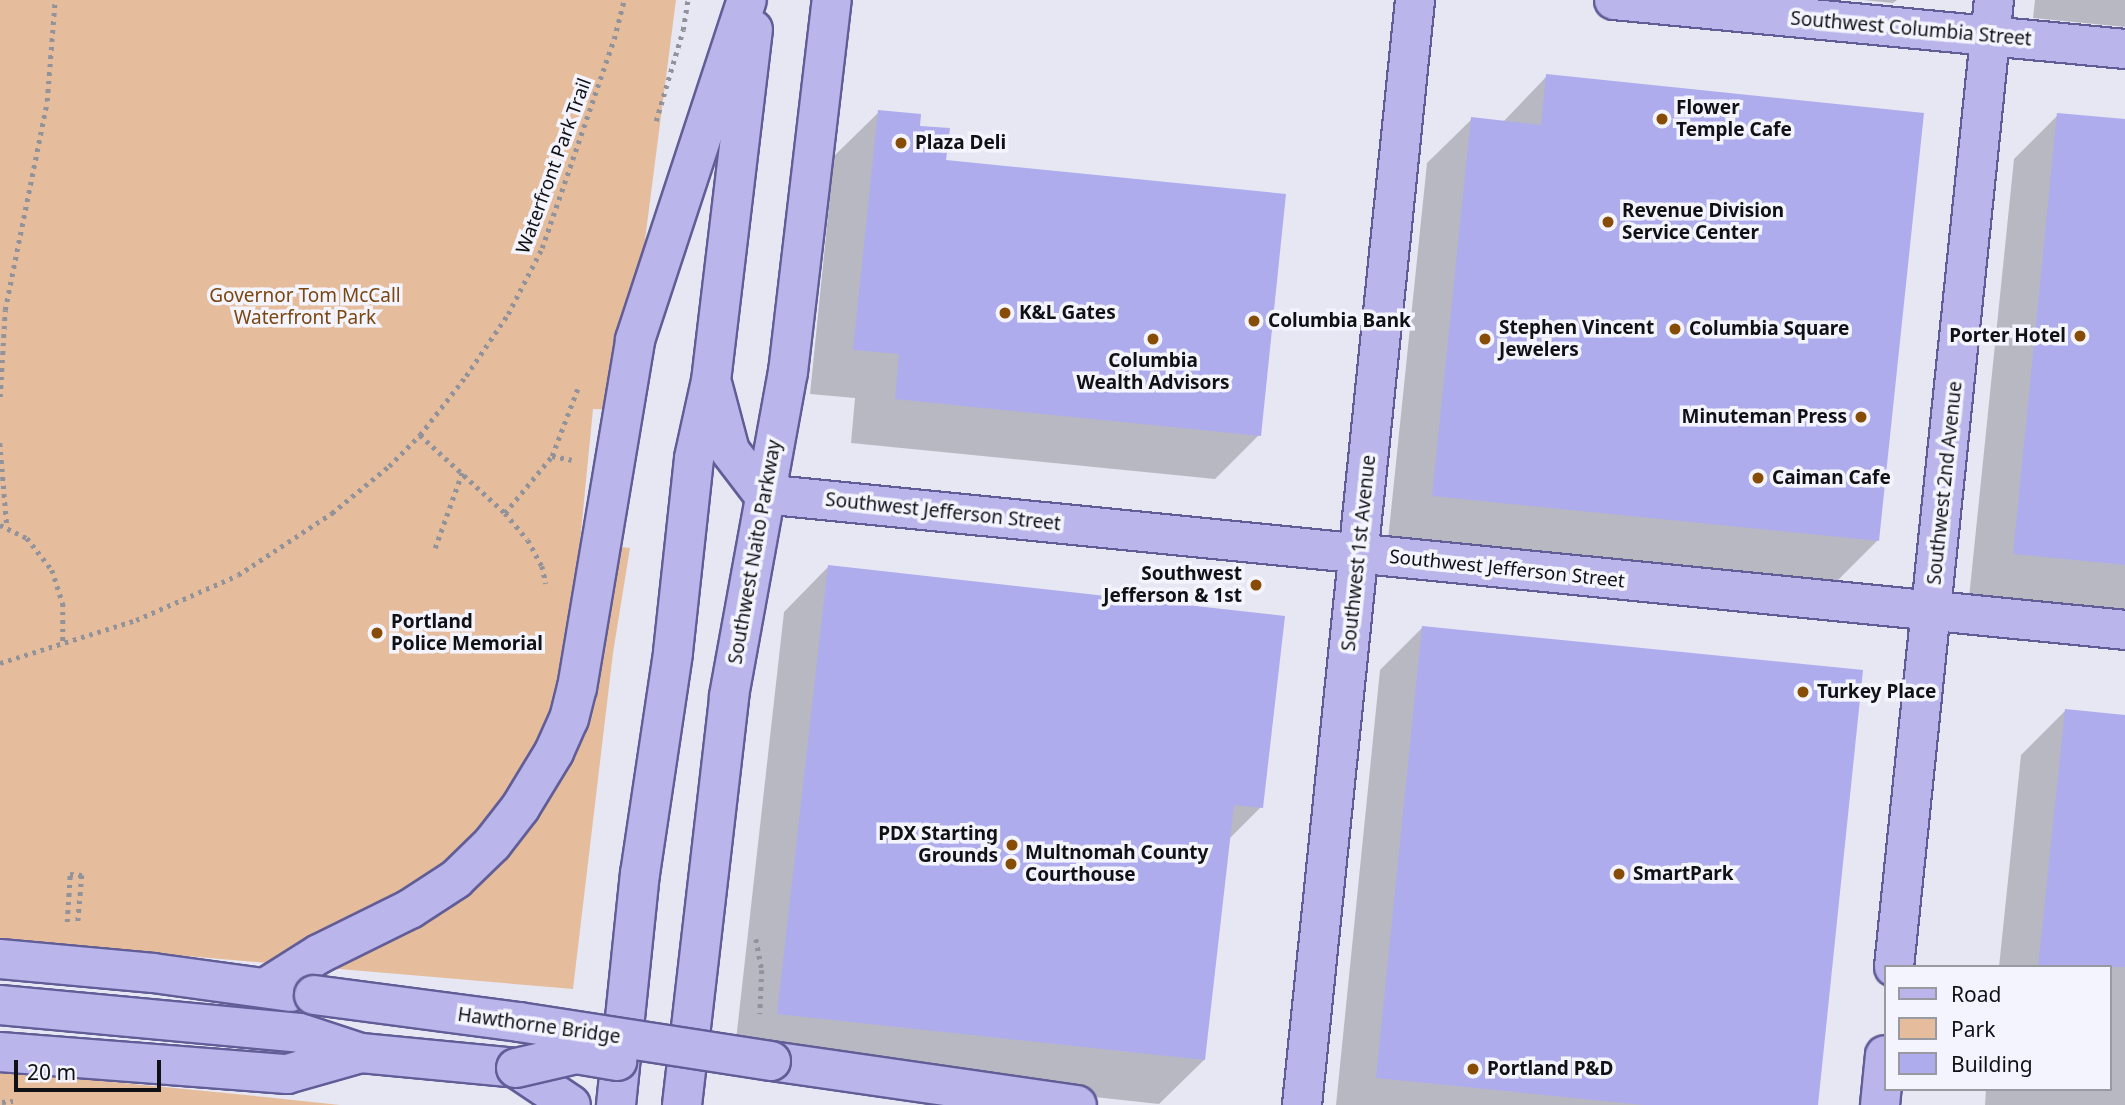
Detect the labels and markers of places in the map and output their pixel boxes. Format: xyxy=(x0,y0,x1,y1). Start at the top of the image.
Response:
place label: Flower Temple Cafe xyxy=(1676,97,1792,141)
marker: Flower Temple Cafe xyxy=(1654,111,1670,127)
place label: Plaza Deli xyxy=(915,132,1006,154)
marker: Plaza Deli xyxy=(893,135,909,151)
place label: Revenue Division Service Center xyxy=(1622,200,1784,244)
marker: Revenue Division Service Center xyxy=(1600,214,1616,230)
place label: K&L Gates xyxy=(1019,302,1116,324)
marker: K&L Gates xyxy=(997,305,1013,321)
place label: Columbia Bank xyxy=(1268,310,1411,332)
marker: Columbia Bank xyxy=(1246,313,1262,329)
place label: Stephen Vincent Jewelers xyxy=(1499,317,1654,361)
place label: Columbia Square xyxy=(1689,318,1849,340)
marker: Columbia Square xyxy=(1667,321,1683,337)
place label: Porter Hotel xyxy=(1949,325,2066,347)
marker: Porter Hotel xyxy=(2072,328,2088,344)
marker: Columbia Wealth Advisors xyxy=(1145,331,1161,347)
marker: Stephen Vincent Jewelers xyxy=(1477,331,1493,347)
place label: Columbia Wealth Advisors xyxy=(1076,350,1230,394)
place label: Minuteman Press xyxy=(1682,406,1847,428)
marker: Minuteman Press xyxy=(1853,409,1869,425)
place label: Caiman Cafe xyxy=(1772,467,1891,489)
marker: Caiman Cafe xyxy=(1750,470,1766,486)
place label: Southwest Jefferson & 1st xyxy=(1103,563,1242,607)
marker: Southwest Jefferson & 1st xyxy=(1248,577,1264,593)
place label: Portland Police Memorial xyxy=(391,611,543,655)
marker: Portland Police Memorial xyxy=(369,625,385,641)
place label: Turkey Place xyxy=(1817,681,1936,703)
marker: Turkey Place xyxy=(1795,684,1811,700)
place label: PDX Starting Grounds xyxy=(878,823,998,867)
marker: PDX Starting Grounds xyxy=(1004,837,1020,853)
place label: Multnomah County Courthouse xyxy=(1025,842,1208,886)
marker: Multnomah County Courthouse xyxy=(1003,856,1019,872)
place label: SmartPark xyxy=(1633,863,1734,885)
marker: SmartPark xyxy=(1611,866,1627,882)
place label: Portland P&D xyxy=(1487,1058,1614,1080)
marker: Portland P&D xyxy=(1465,1061,1481,1077)

